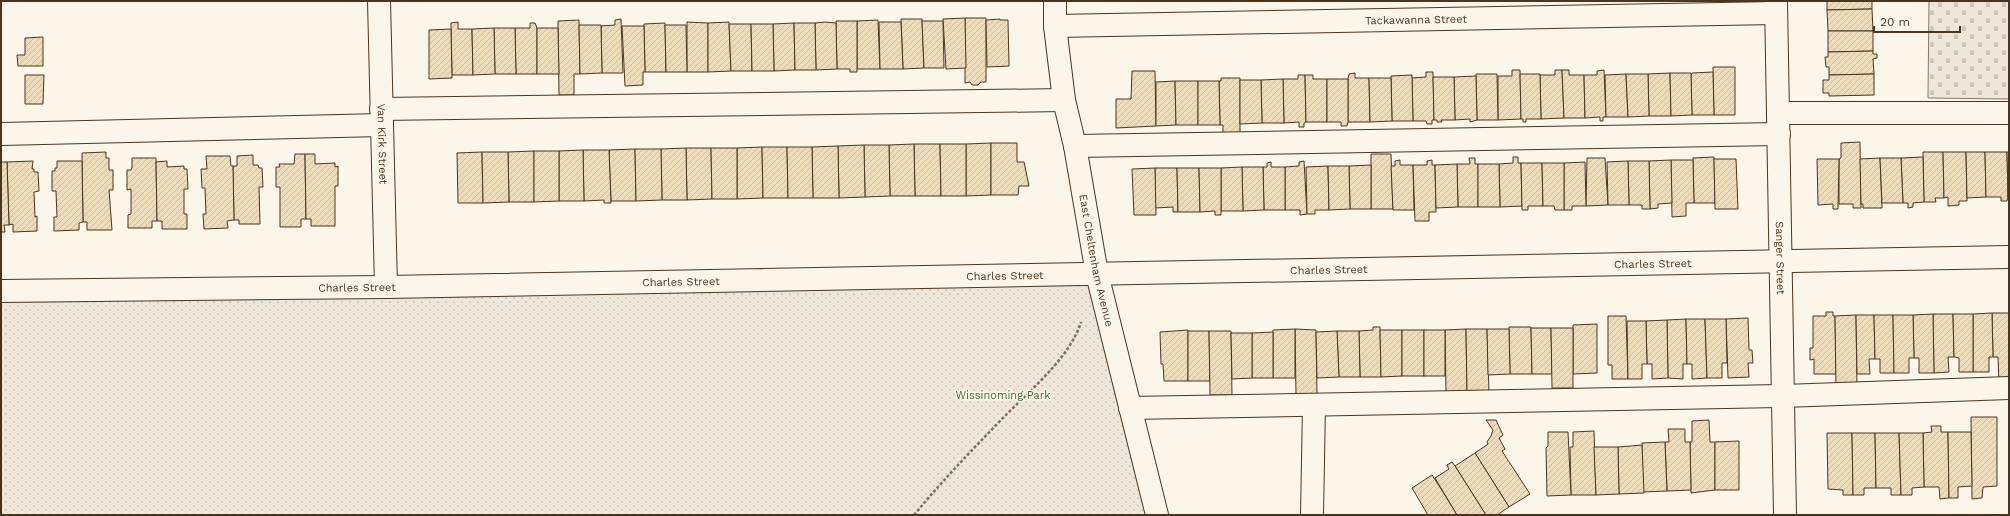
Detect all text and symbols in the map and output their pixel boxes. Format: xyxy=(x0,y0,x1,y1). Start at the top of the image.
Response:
scale bar xyxy=(1874,8,1960,34)
street label: Tackawanna Street xyxy=(1365,13,1467,27)
text: 20 m xyxy=(1880,15,1910,29)
street label: Van Kirk Street xyxy=(375,103,389,185)
street label: East Cheltenham Avenue xyxy=(1076,193,1116,328)
street label: Sanger Street xyxy=(1773,221,1787,295)
street label: Charles Street xyxy=(1614,257,1692,271)
street label: Charles Street xyxy=(1290,263,1368,277)
street label: Charles Street xyxy=(966,269,1044,283)
street label: Charles Street xyxy=(642,275,720,289)
street label: Charles Street xyxy=(318,281,396,295)
park label: Wissinoming Park xyxy=(956,389,1050,402)

